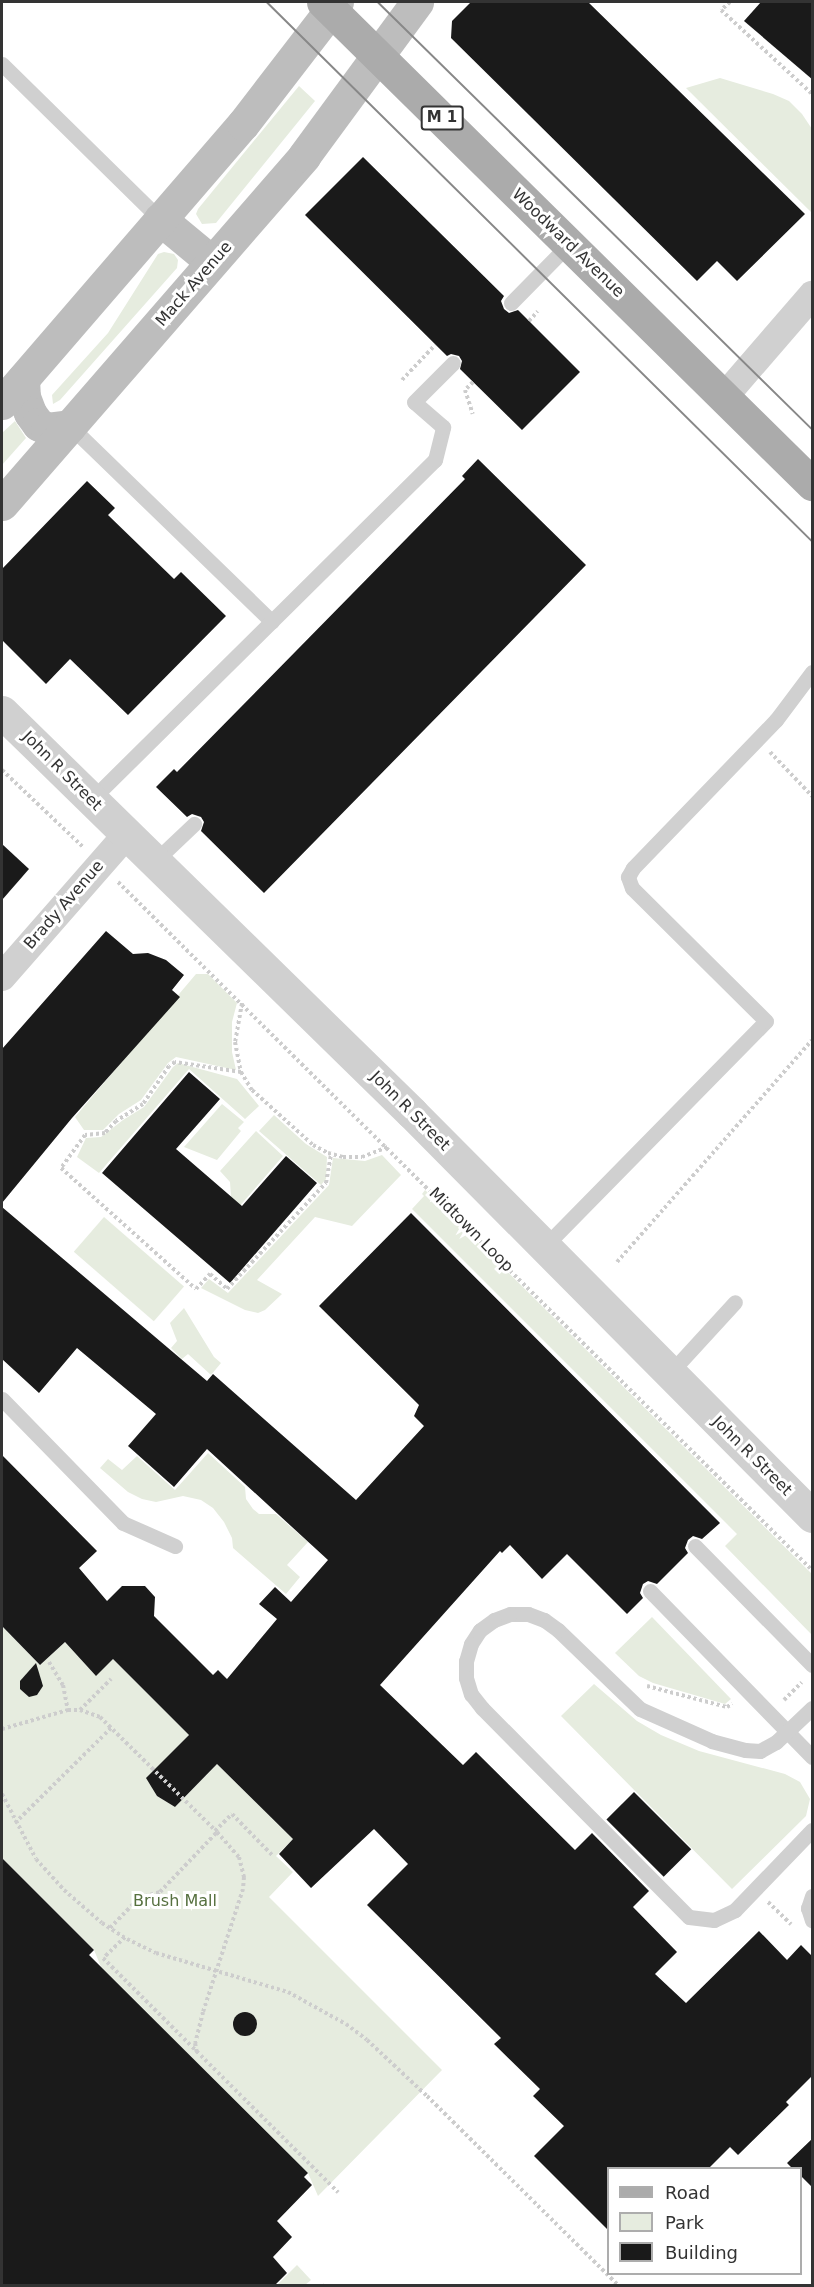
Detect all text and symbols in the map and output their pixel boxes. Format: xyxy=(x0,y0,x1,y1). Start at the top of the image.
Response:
road number: M 1 xyxy=(420,106,464,130)
street label: Woodward Avenue xyxy=(508,185,628,301)
street label: Mack Avenue xyxy=(152,238,236,330)
street label: John R Street xyxy=(18,727,106,815)
street label: Brady Avenue xyxy=(20,857,108,953)
street label: John R Street xyxy=(366,1067,454,1155)
street label: Midtown Loop xyxy=(425,1184,517,1276)
street label: John R Street xyxy=(708,1412,796,1500)
park label: Brush Mall xyxy=(133,1891,217,1911)
legend xyxy=(607,2167,802,2275)
text: Road xyxy=(665,2182,710,2203)
text: Park xyxy=(665,2212,704,2233)
text: Building xyxy=(665,2242,738,2263)

